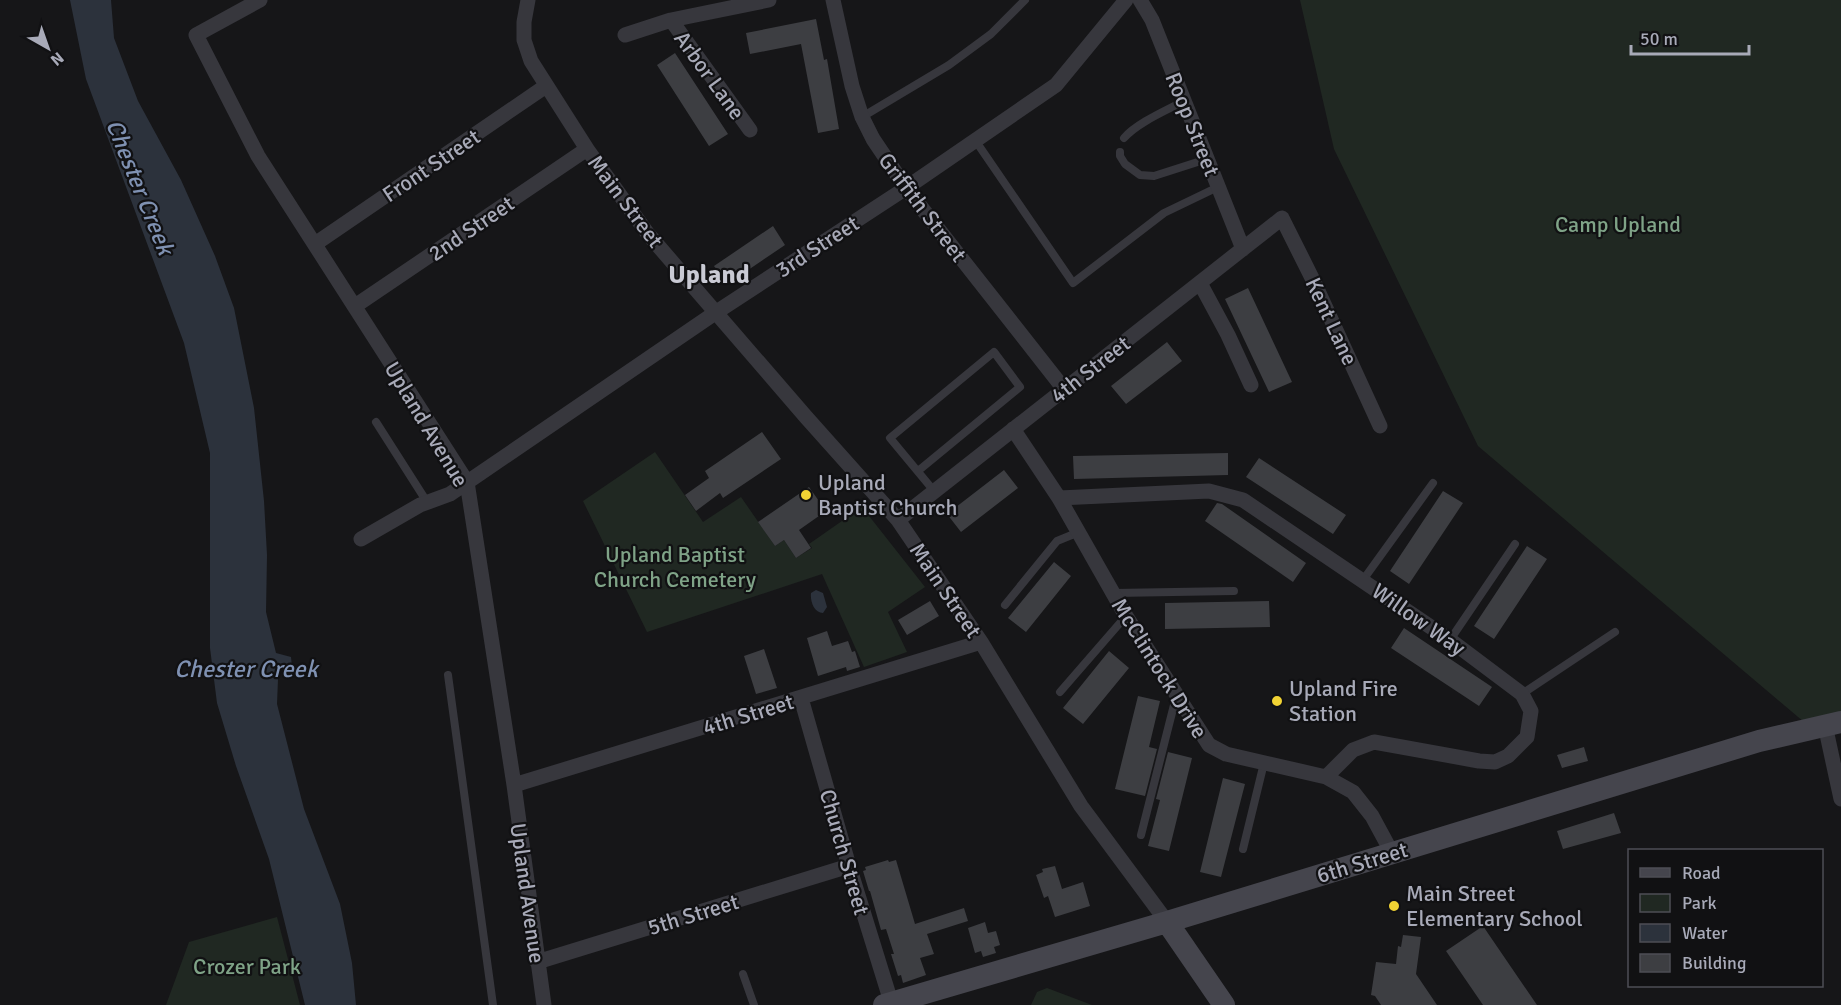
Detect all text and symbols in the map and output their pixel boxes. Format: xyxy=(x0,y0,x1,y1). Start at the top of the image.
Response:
north arrow xyxy=(18,18,78,78)
scale bar xyxy=(1631,18,1750,56)
street label: Arbor Lane xyxy=(668,26,751,125)
text: 50 m xyxy=(1640,28,1678,50)
text: N xyxy=(46,47,68,70)
street label: Roop Street xyxy=(1159,68,1226,180)
water label: Chester Creek xyxy=(99,115,181,261)
street label: Front Street xyxy=(377,123,485,208)
street label: Griffith Street xyxy=(873,147,973,267)
street label: Main Street xyxy=(582,150,669,253)
street label: 2nd Street xyxy=(423,190,520,267)
street label: 3rd Street xyxy=(771,209,864,283)
park label: Camp Upland xyxy=(1555,211,1681,238)
district label: Upland xyxy=(668,259,750,291)
street label: Kent Lane xyxy=(1300,273,1364,369)
street label: 4th Street xyxy=(1045,330,1136,409)
street label: Upland Avenue xyxy=(379,357,475,492)
place label: Upland Baptist Church xyxy=(818,469,957,521)
marker: Upland Baptist Church xyxy=(799,488,813,502)
street label: Main Street xyxy=(904,538,987,643)
park label: Upland Baptist Church Cemetery xyxy=(594,541,757,593)
street label: Willow Way xyxy=(1367,577,1471,662)
street label: McClintock Drive xyxy=(1106,593,1213,743)
water label: Chester Creek xyxy=(174,654,320,684)
place label: Upland Fire Station xyxy=(1289,675,1398,727)
street label: 4th Street xyxy=(699,688,797,741)
marker: Upland Fire Station xyxy=(1270,694,1284,708)
street label: Church Street xyxy=(814,786,875,918)
street label: Upland Avenue xyxy=(504,821,551,965)
street label: 6th Street xyxy=(1313,836,1411,889)
legend xyxy=(1628,849,1823,987)
text: Road xyxy=(1682,862,1721,884)
place label: Main Street Elementary School xyxy=(1406,880,1583,932)
street label: 5th Street xyxy=(644,888,742,941)
text: Park xyxy=(1682,892,1717,914)
marker: Main Street Elementary School xyxy=(1387,899,1401,913)
text: Water xyxy=(1682,922,1728,944)
text: Building xyxy=(1682,952,1746,974)
park label: Crozer Park xyxy=(193,953,301,980)

